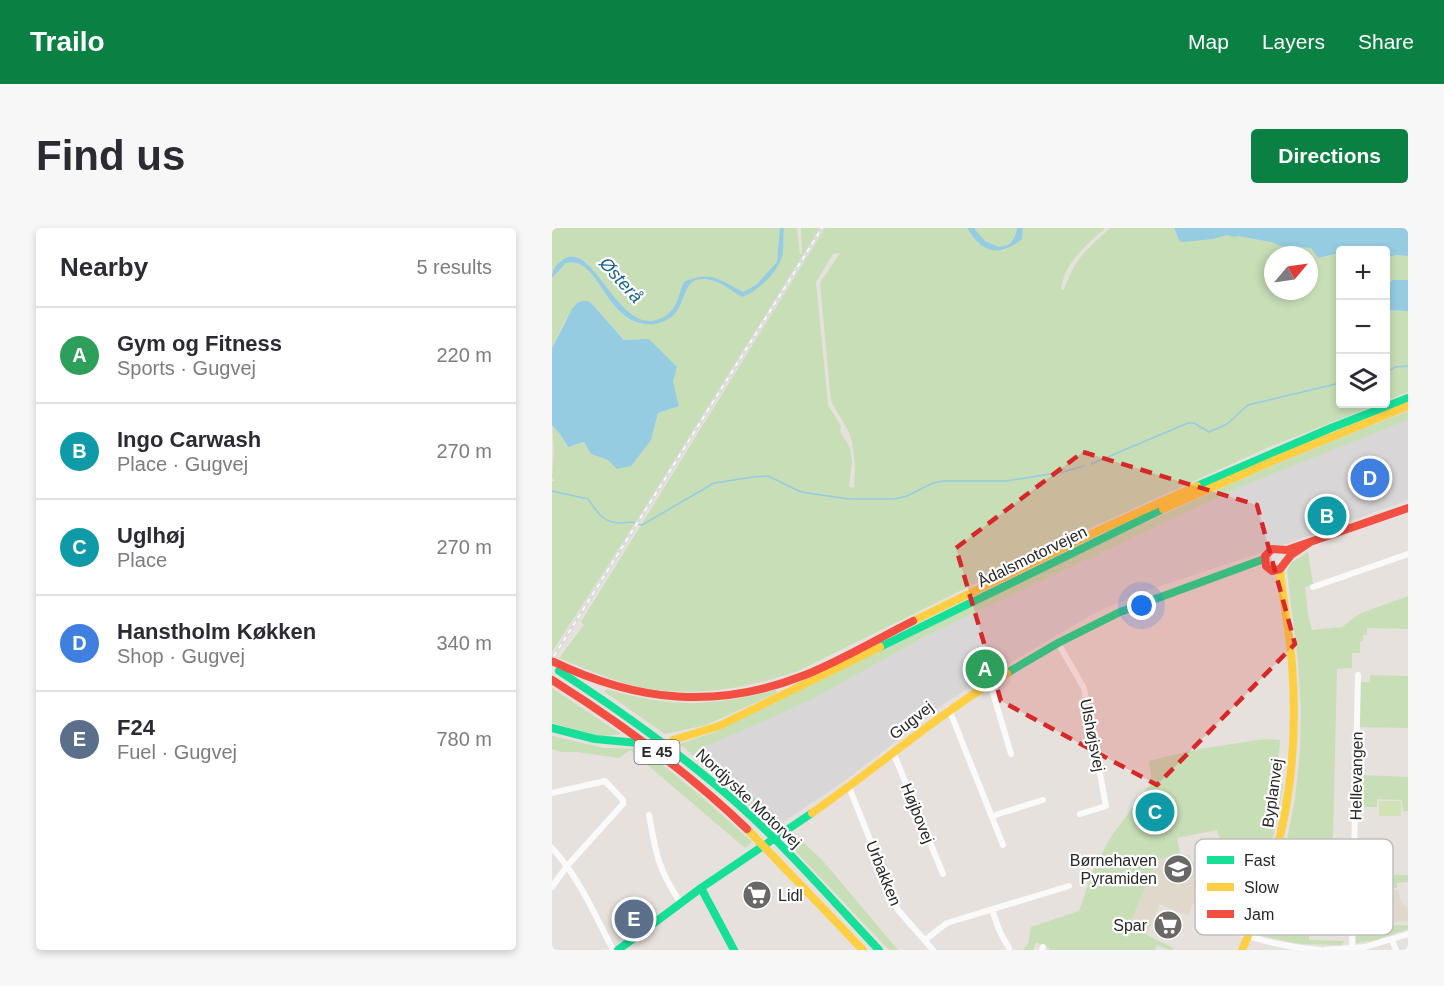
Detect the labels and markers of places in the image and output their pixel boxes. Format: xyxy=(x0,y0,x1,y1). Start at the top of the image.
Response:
pin: D xyxy=(1350,456,1390,500)
pin: B xyxy=(1308,494,1346,538)
pin: A xyxy=(966,646,1004,692)
pin: C xyxy=(1136,790,1174,834)
place label: Børnehaven Pyramiden xyxy=(1070,852,1157,887)
school or university icon: Børnehaven Pyramiden xyxy=(1162,853,1194,885)
supermarket icon: Lidl xyxy=(741,879,773,911)
place label: Lidl xyxy=(778,887,803,904)
pin: E xyxy=(614,896,653,942)
supermarket icon: Spar xyxy=(1152,909,1184,941)
place label: Spar xyxy=(1113,917,1148,934)

